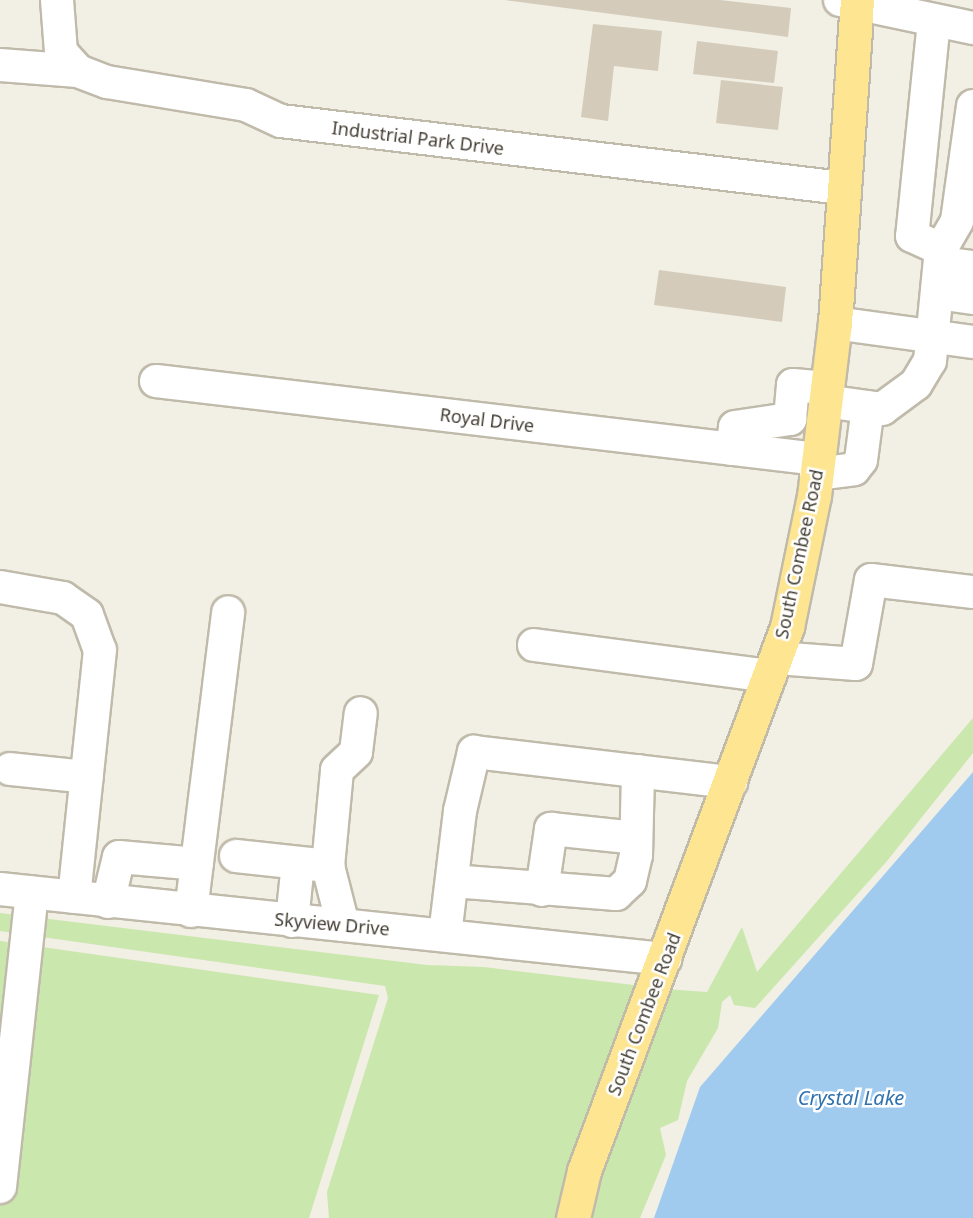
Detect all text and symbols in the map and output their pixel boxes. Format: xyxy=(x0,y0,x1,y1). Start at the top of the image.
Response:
street label: Industrial Park Drive xyxy=(331,117,505,159)
street label: Royal Drive xyxy=(439,404,535,436)
street label: South Combee Road xyxy=(770,467,828,641)
street label: Skyview Drive xyxy=(273,908,391,940)
street label: South Combee Road xyxy=(603,930,685,1098)
water label: Crystal Lake xyxy=(798,1085,904,1109)

